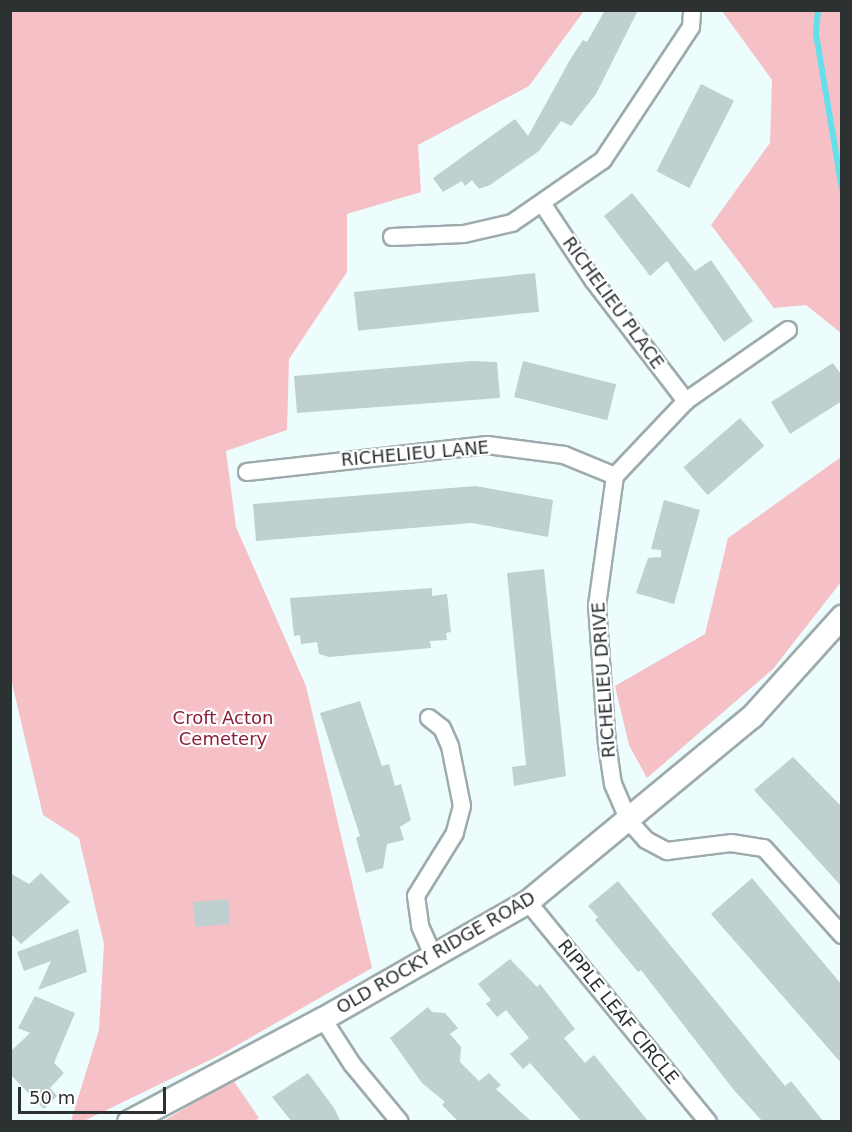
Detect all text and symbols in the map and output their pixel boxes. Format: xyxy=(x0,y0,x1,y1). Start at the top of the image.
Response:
street label: RICHELIEU PLACE xyxy=(558,233,668,373)
street label: RICHELIEU LANE xyxy=(340,437,490,471)
street label: RICHELIEU DRIVE xyxy=(588,601,620,759)
park label: Croft Acton Cemetery xyxy=(173,708,273,750)
street label: OLD ROCKY RIDGE ROAD xyxy=(333,887,539,1019)
street label: RIPPLE LEAF CIRCLE xyxy=(553,935,683,1089)
scale bar xyxy=(21,1075,170,1113)
text: 50 m xyxy=(29,1087,75,1108)

